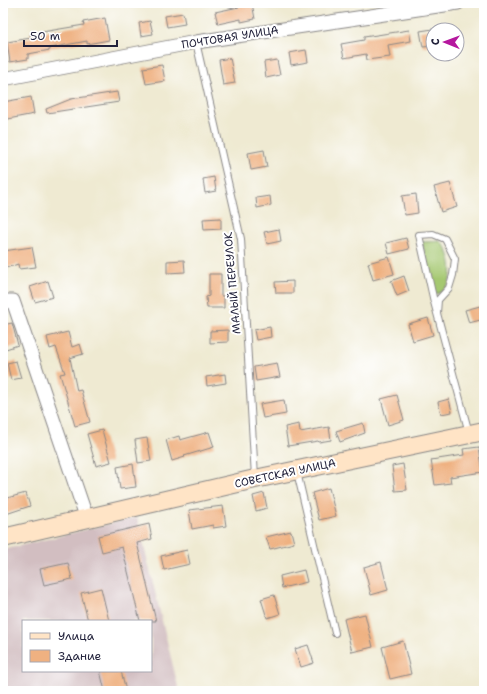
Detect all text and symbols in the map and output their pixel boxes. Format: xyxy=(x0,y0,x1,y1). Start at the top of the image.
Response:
scale bar xyxy=(24,22,117,48)
street label: ПОЧТОВАЯ УЛИЦА xyxy=(181,22,280,53)
north arrow xyxy=(425,22,465,62)
text: 50 m xyxy=(30,28,60,44)
text: С xyxy=(428,38,443,45)
street label: МАЛЫЙ ПЕРЕУЛОК xyxy=(220,231,244,335)
street label: СОВЕТСКАЯ УЛИЦА xyxy=(233,455,337,492)
legend xyxy=(22,620,152,672)
text: Улица xyxy=(58,628,95,644)
text: Здание xyxy=(58,648,102,664)

